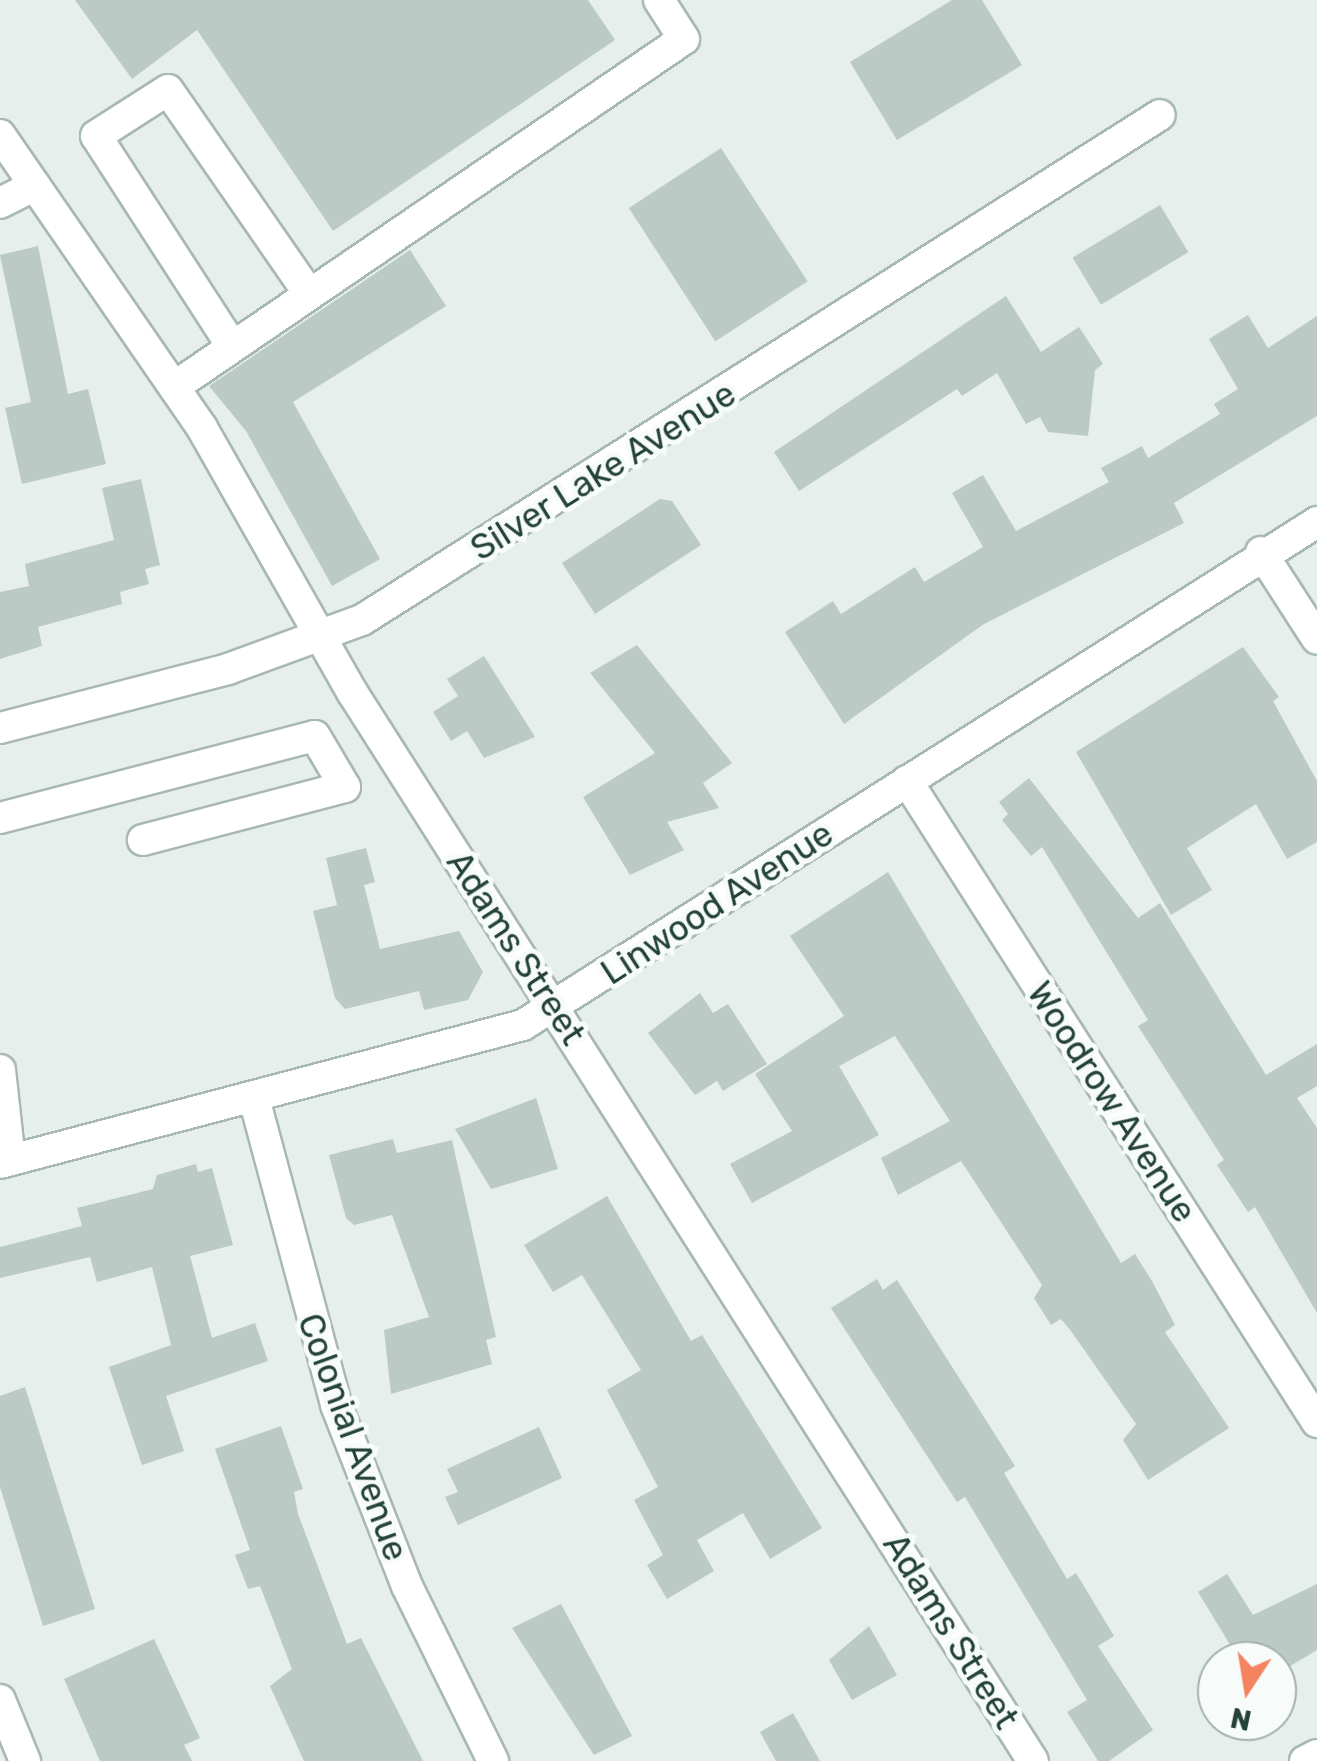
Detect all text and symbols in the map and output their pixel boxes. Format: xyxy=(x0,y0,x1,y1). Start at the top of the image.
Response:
street label: Silver Lake Avenue xyxy=(462,372,744,570)
street label: Linwood Avenue xyxy=(593,812,841,994)
street label: Adams Street xyxy=(438,843,594,1053)
street label: Woodrow Avenue xyxy=(1018,973,1206,1231)
street label: Colonial Avenue xyxy=(289,1307,417,1567)
street label: Adams Street xyxy=(874,1526,1028,1736)
north arrow xyxy=(1197,1641,1297,1741)
text: N xyxy=(1228,1701,1254,1737)

